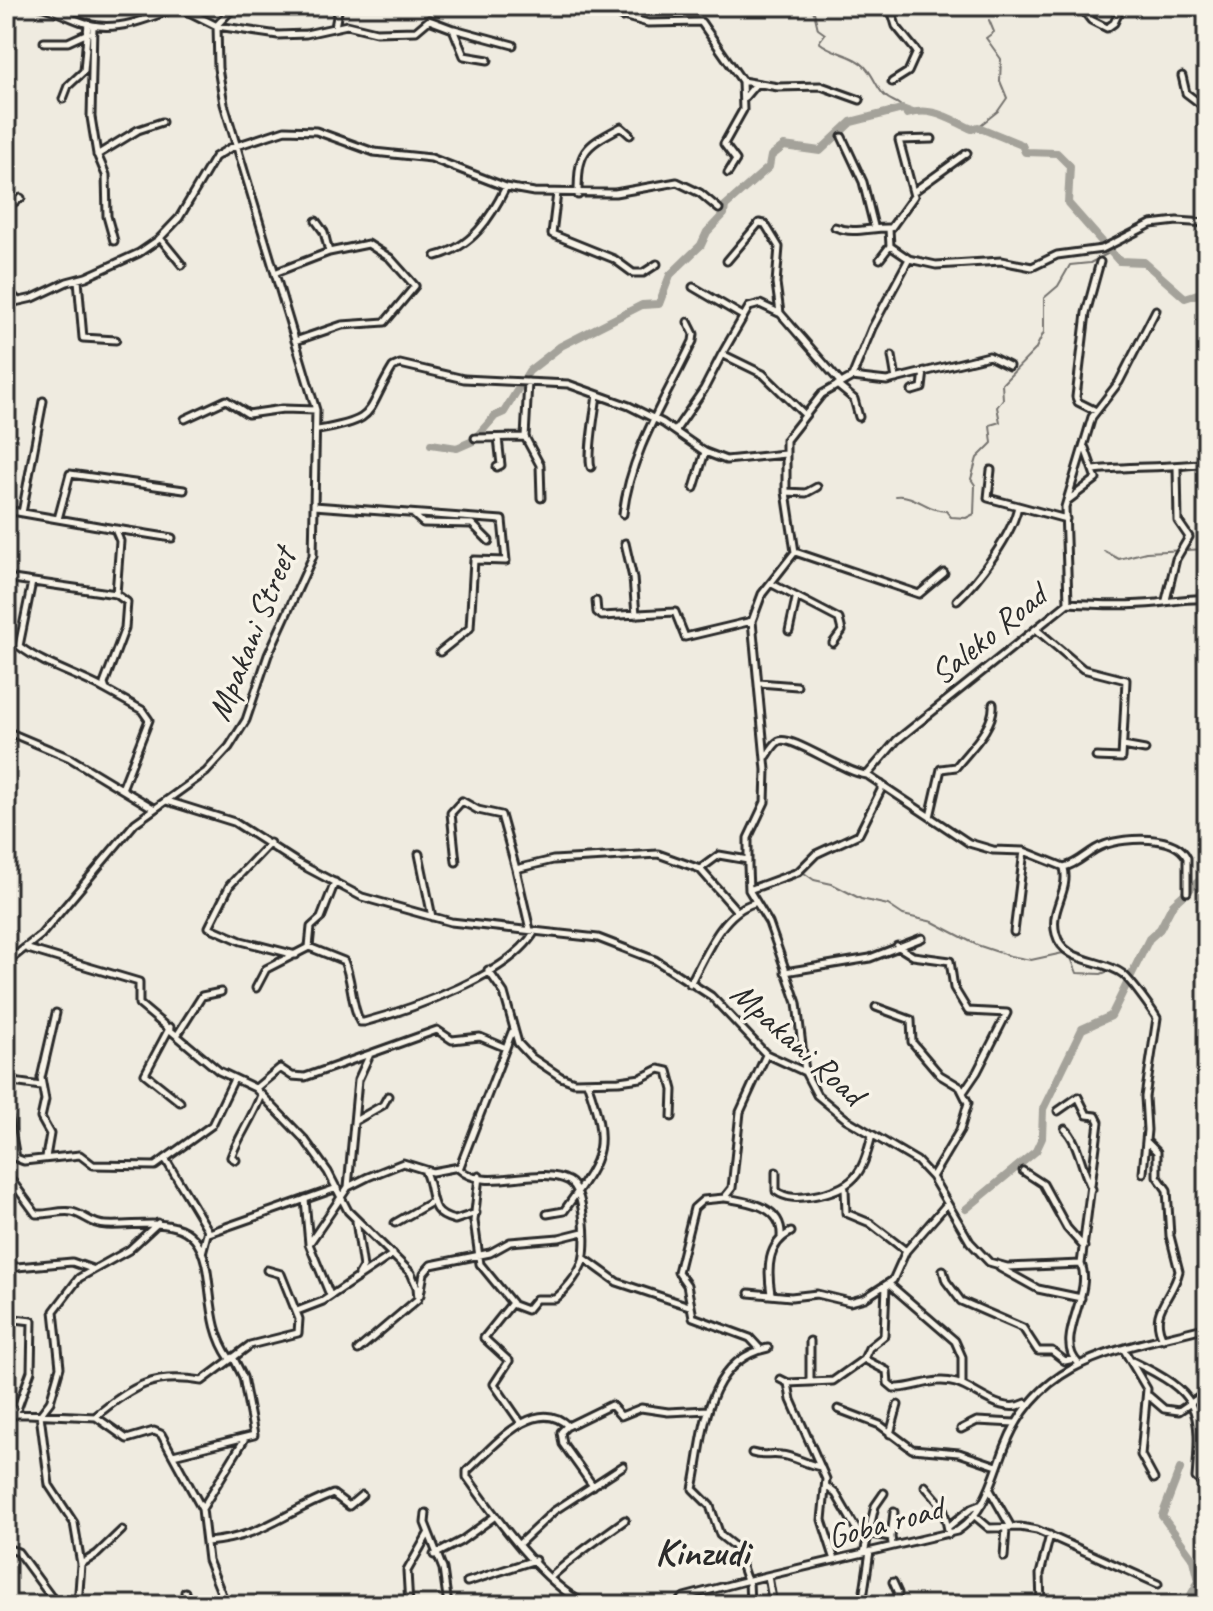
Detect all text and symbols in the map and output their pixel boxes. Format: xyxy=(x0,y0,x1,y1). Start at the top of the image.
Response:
street label: Mpakani Street xyxy=(197,537,307,727)
street label: Saleko Road xyxy=(921,571,1059,694)
street label: Mpakani Road xyxy=(722,972,877,1117)
street label: Goba road xyxy=(823,1485,952,1558)
district label: Kinzudi xyxy=(655,1529,753,1576)

